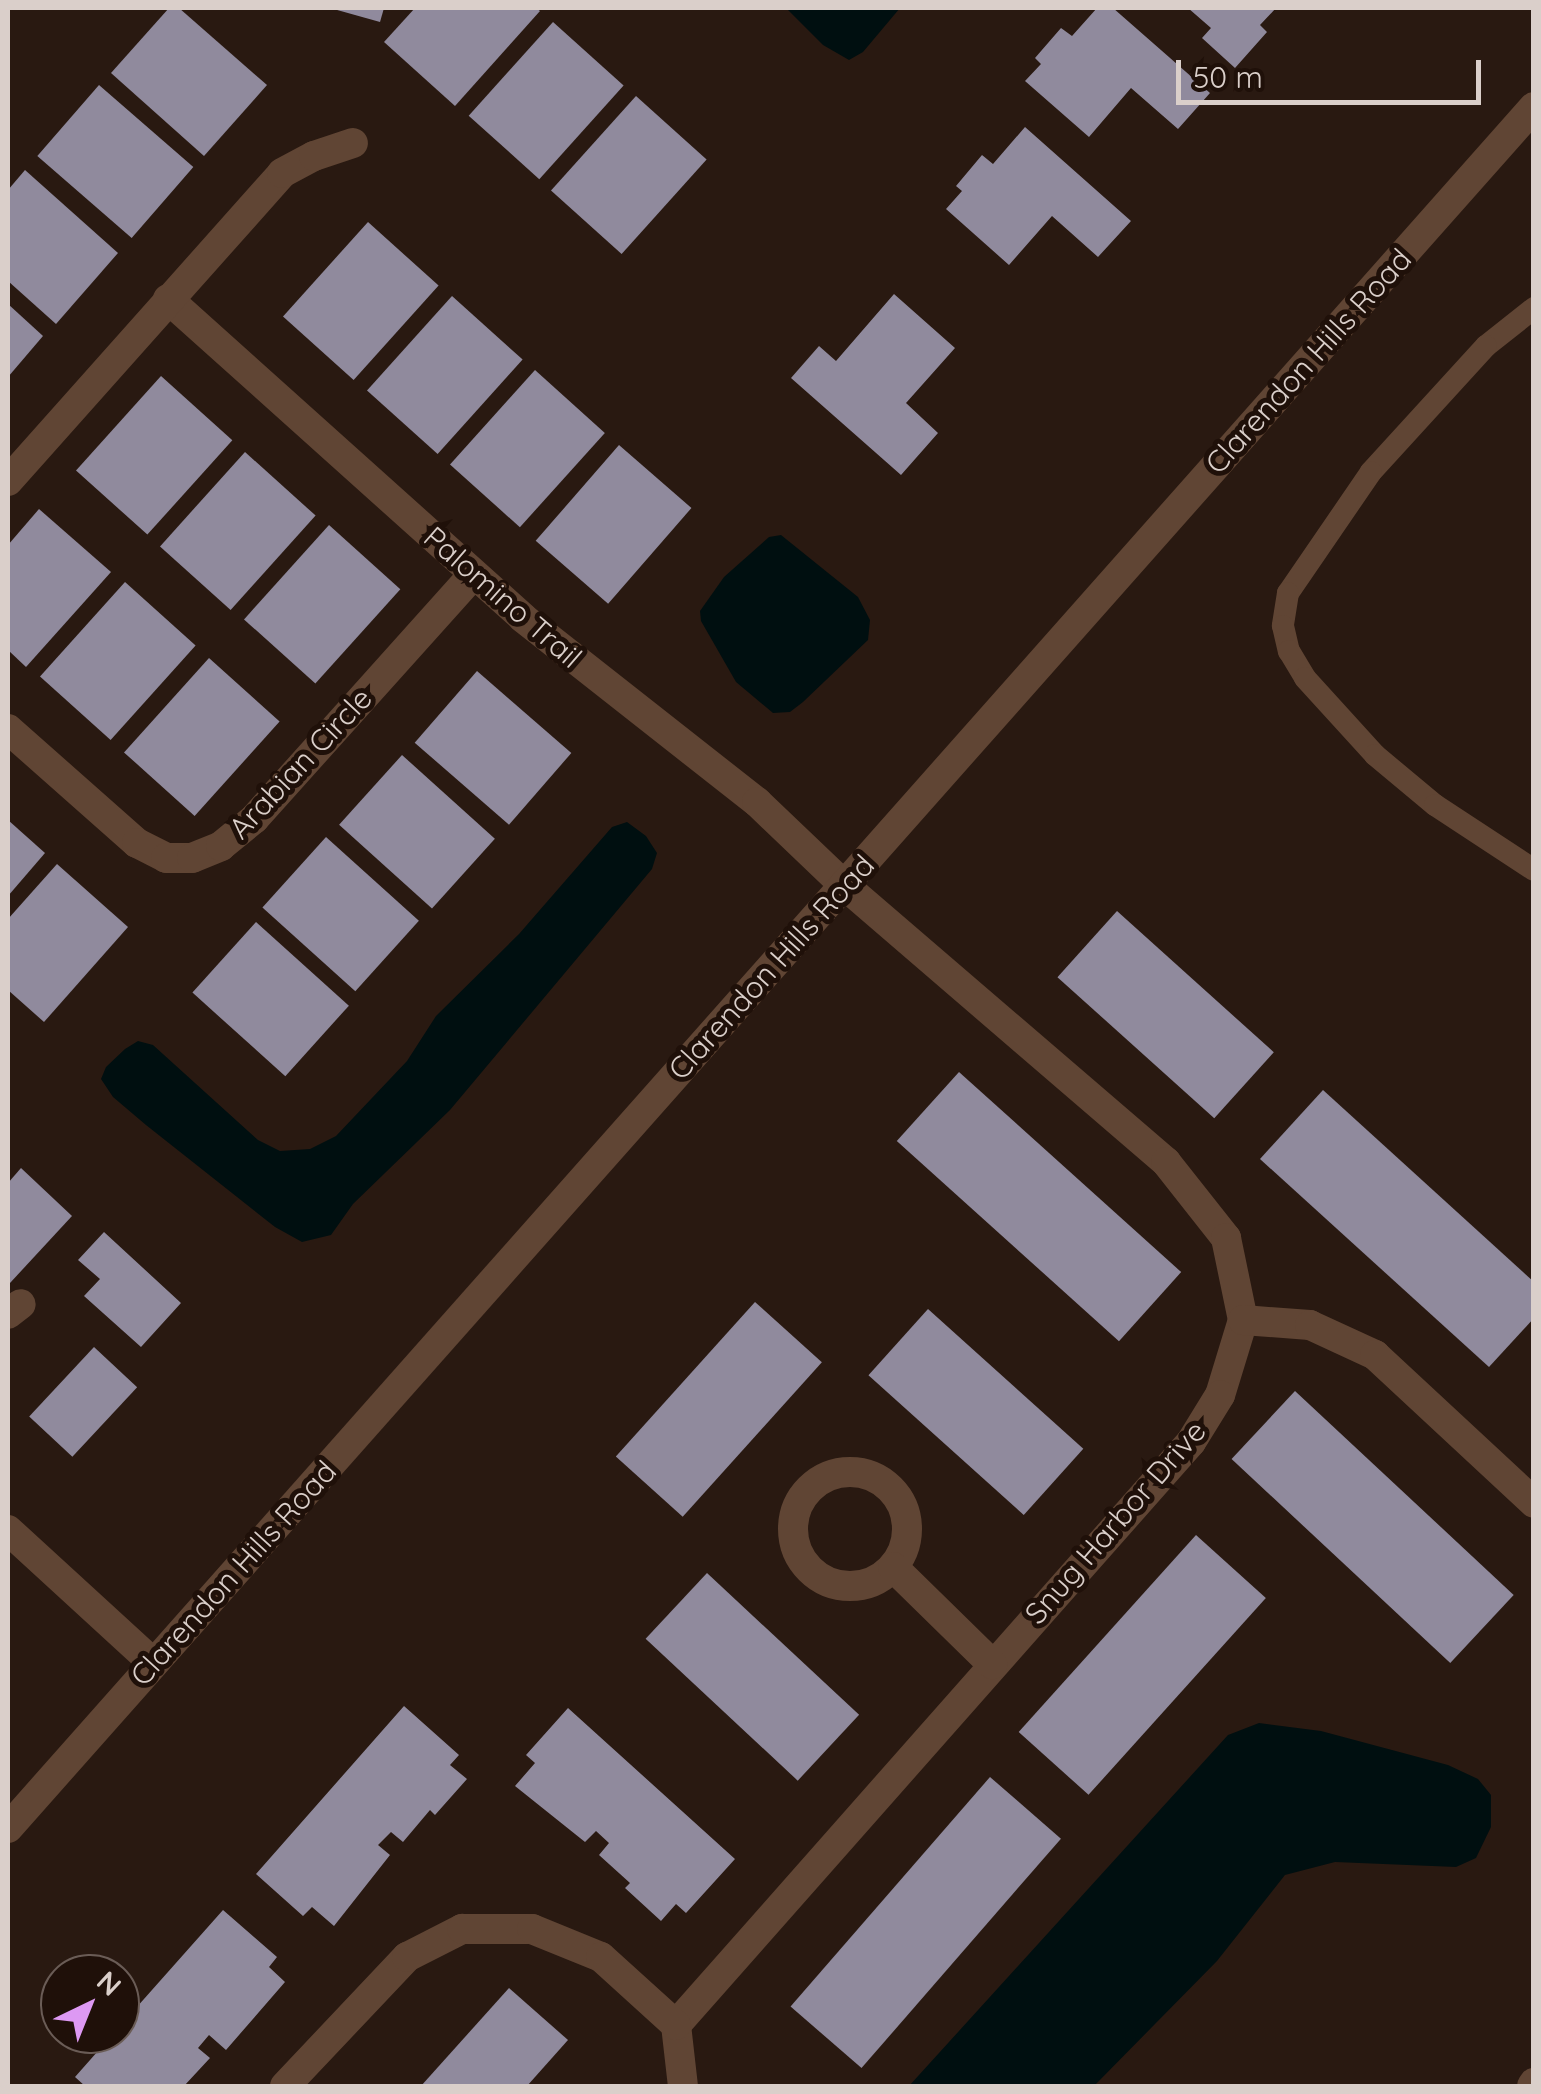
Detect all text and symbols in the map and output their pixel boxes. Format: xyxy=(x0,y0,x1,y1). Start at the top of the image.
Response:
scale bar xyxy=(1181,40,1486,102)
text: 50 m xyxy=(1193,58,1263,96)
street label: Clarendon Hills Road xyxy=(1198,241,1418,481)
street label: Palomino Trail xyxy=(417,519,589,675)
street label: Arabian Circle xyxy=(221,680,379,846)
street label: Clarendon Hills Road xyxy=(661,847,881,1087)
street label: Snug Harbor Drive xyxy=(1017,1413,1213,1631)
street label: Clarendon Hills Road xyxy=(123,1453,343,1693)
north arrow xyxy=(40,1954,140,2054)
text: N xyxy=(90,1963,129,2003)

